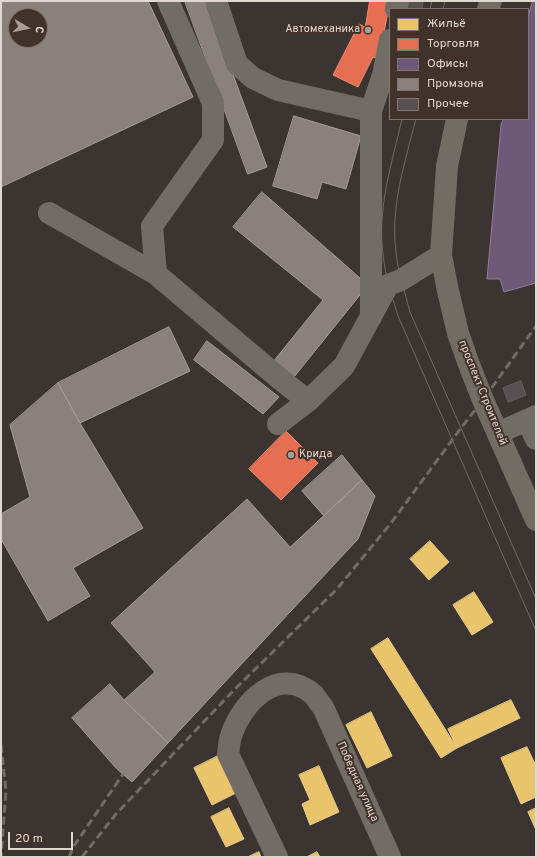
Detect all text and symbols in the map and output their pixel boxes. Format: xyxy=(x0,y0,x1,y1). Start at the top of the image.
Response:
north arrow xyxy=(8,8,48,48)
legend xyxy=(389,8,529,120)
text: Жильё xyxy=(427,16,466,32)
place label: Автомеханика xyxy=(285,23,360,37)
text: С xyxy=(31,25,46,34)
marker: Автомеханика xyxy=(363,25,373,35)
text: Торговля xyxy=(427,36,479,52)
text: Офисы xyxy=(427,56,468,72)
text: Промзона xyxy=(427,76,484,92)
text: Прочее xyxy=(427,96,469,112)
street label: проспект Строителей xyxy=(455,339,509,447)
place label: Крида xyxy=(299,448,332,462)
marker: Крида xyxy=(286,450,296,460)
street label: Победная улица xyxy=(333,740,381,824)
scale bar xyxy=(10,824,75,850)
text: 20 m xyxy=(15,831,43,847)

